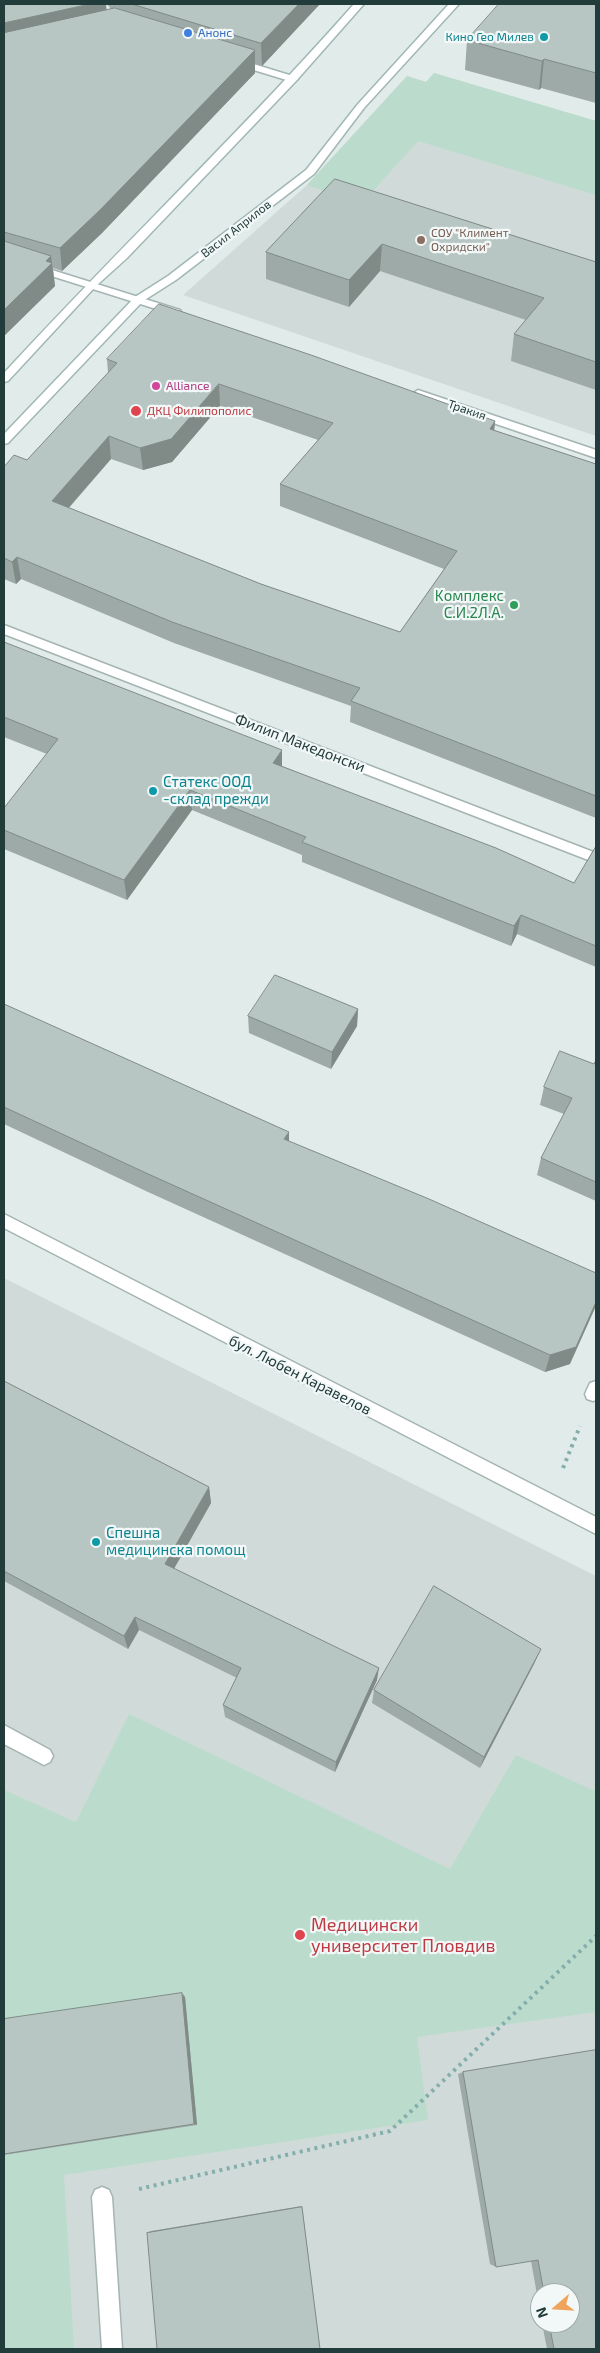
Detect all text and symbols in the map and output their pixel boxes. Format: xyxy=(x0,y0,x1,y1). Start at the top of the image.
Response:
place label: Анонс xyxy=(198,26,232,40)
marker: Анонс xyxy=(182,27,194,39)
place label: Кино Гео Милев xyxy=(445,30,534,44)
marker: Кино Гео Милев xyxy=(538,31,550,43)
street label: Васил Априлов xyxy=(198,197,274,261)
place label: СОУ "Климент Охридски" xyxy=(431,226,509,254)
marker: СОУ "Климент Охридски" xyxy=(415,234,427,246)
place label: Alliance xyxy=(166,379,209,393)
marker: Alliance xyxy=(150,380,162,392)
street label: Тракия xyxy=(446,397,488,423)
marker: ДКЦ Филипополис xyxy=(129,404,143,418)
place label: ДКЦ Филипополис xyxy=(147,404,251,418)
place label: Kомплекс С.И.2Л.А. xyxy=(435,587,504,622)
marker: Kомплекс С.И.2Л.А. xyxy=(508,599,520,611)
street label: Филип Македонски xyxy=(232,710,368,776)
place label: Статекс ООД -склад прежди xyxy=(163,773,269,808)
marker: Статекс ООД -склад прежди xyxy=(147,785,159,797)
street label: бул. Любен Каравелов xyxy=(226,1331,374,1419)
place label: Спешна медицинска помощ xyxy=(106,1524,246,1559)
marker: Спешна медицинска помощ xyxy=(90,1536,102,1548)
place label: Медицински университет Пловдив xyxy=(311,1914,495,1956)
marker: Медицински университет Пловдив xyxy=(293,1928,307,1942)
north arrow xyxy=(530,2283,580,2333)
text: N xyxy=(532,2305,551,2320)

